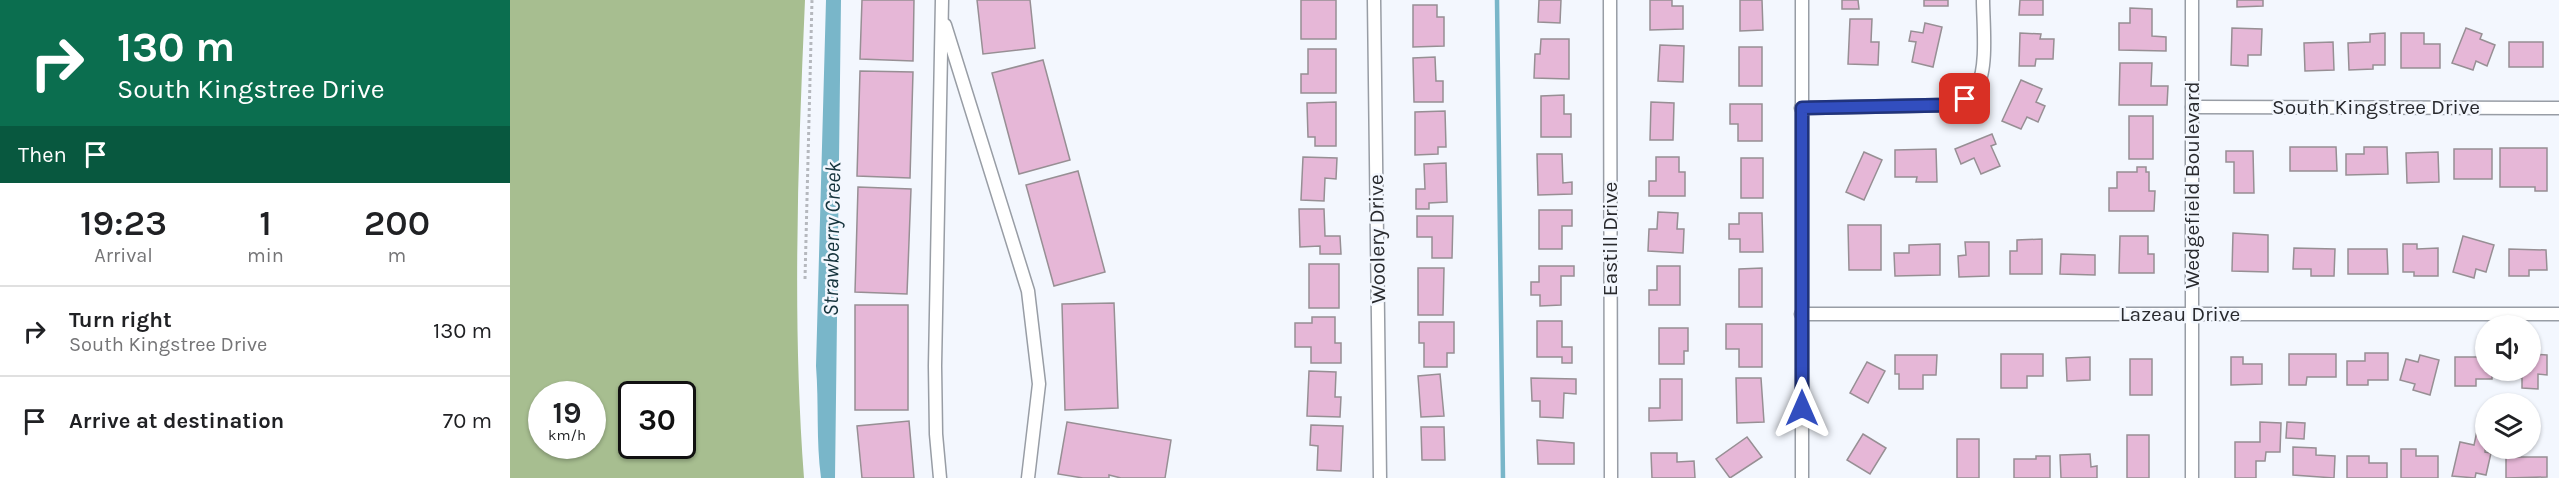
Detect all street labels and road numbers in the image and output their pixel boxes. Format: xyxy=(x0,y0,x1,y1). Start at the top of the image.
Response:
street label: Wedgefield Boulevard xyxy=(2180,81,2204,289)
street label: South Kingstree Drive xyxy=(2272,95,2480,119)
street label: Woolery Drive xyxy=(1364,174,1390,304)
street label: Eastill Drive xyxy=(1598,182,1622,296)
street label: Lazeau Drive xyxy=(2120,302,2240,326)

